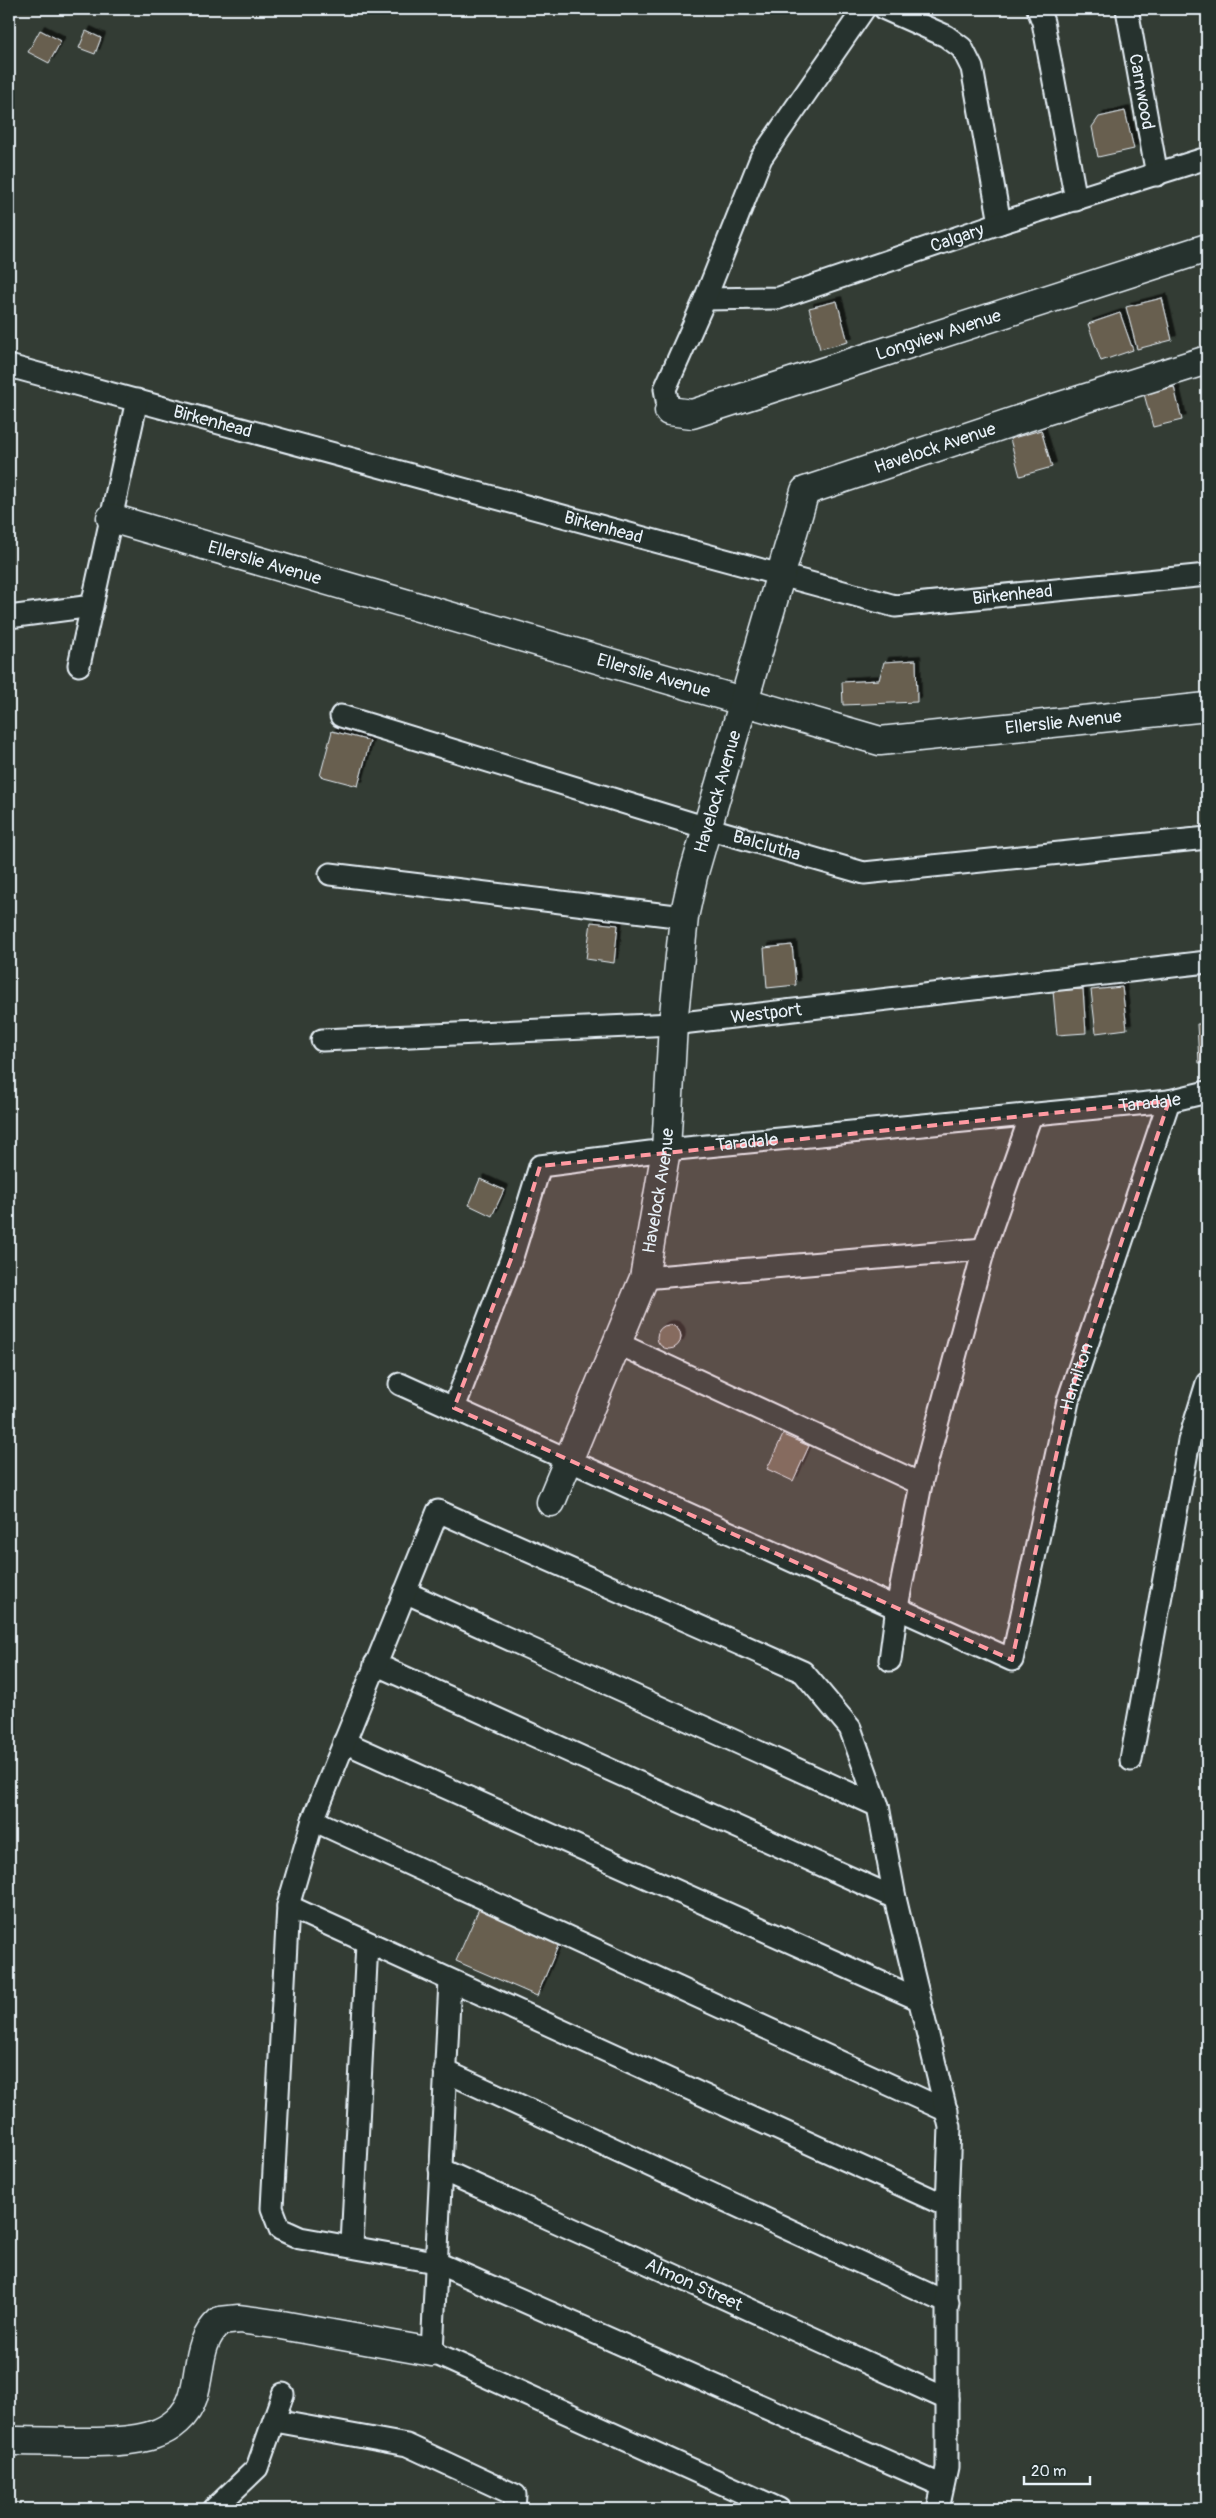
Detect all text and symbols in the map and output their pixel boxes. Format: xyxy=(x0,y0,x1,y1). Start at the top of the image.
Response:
street label: Carnwood xyxy=(1124,52,1160,131)
street label: Calgary xyxy=(927,218,987,257)
street label: Longview Avenue xyxy=(873,304,1004,366)
street label: Birkenhead xyxy=(171,400,255,443)
street label: Havelock Avenue xyxy=(871,417,999,479)
street label: Birkenhead xyxy=(562,505,645,549)
street label: Ellerslie Avenue xyxy=(205,535,324,590)
street label: Birkenhead xyxy=(971,579,1054,610)
street label: Ellerslie Avenue xyxy=(594,648,713,703)
street label: Ellerslie Avenue xyxy=(1004,704,1123,739)
street label: Havelock Avenue xyxy=(689,727,746,856)
street label: Balclutha xyxy=(730,825,803,866)
street label: Westport xyxy=(729,998,804,1029)
street label: Taradale xyxy=(1118,1087,1183,1117)
street label: Havelock Avenue xyxy=(637,1127,679,1255)
street label: Taradale xyxy=(714,1128,779,1157)
street label: Hamilton xyxy=(1055,1340,1098,1413)
street label: Almon Street xyxy=(642,2252,747,2317)
scale bar xyxy=(1024,2453,1090,2485)
text: 20 m xyxy=(1031,2462,1066,2481)

